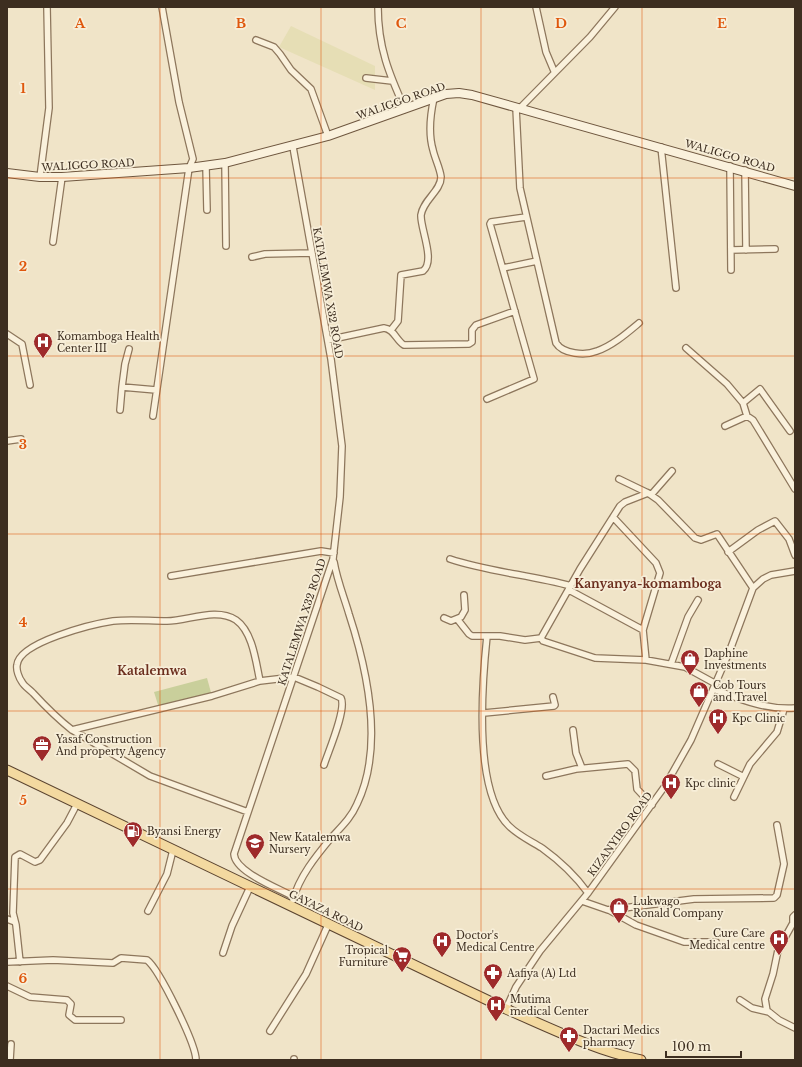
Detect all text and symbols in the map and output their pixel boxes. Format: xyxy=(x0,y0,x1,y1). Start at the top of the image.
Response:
text: A xyxy=(74,15,86,32)
text: B xyxy=(236,15,246,32)
text: C xyxy=(396,15,407,32)
text: D xyxy=(555,15,567,32)
text: E xyxy=(717,15,727,32)
text: 1 xyxy=(20,80,26,97)
street label: WALIGGO ROAD xyxy=(354,80,447,123)
street label: WALIGGO ROAD xyxy=(682,137,777,175)
street label: WALIGGO ROAD xyxy=(40,156,135,174)
street label: KATALEMWA X32 ROAD xyxy=(310,226,346,360)
text: 2 xyxy=(19,258,27,275)
place label: Komamboga Health Center III xyxy=(57,330,160,355)
hospital icon: Komamboga Health Center III xyxy=(32,331,54,359)
text: 3 xyxy=(19,436,27,453)
street label: KATALEMWA X32 ROAD xyxy=(275,557,329,687)
district label: Kanyanya-komamboga xyxy=(574,576,722,591)
text: 4 xyxy=(19,614,28,631)
place label: Daphine Investments xyxy=(704,647,767,672)
shop icon: Daphine Investments xyxy=(679,648,701,676)
district label: Katalemwa xyxy=(117,663,187,678)
place label: Cob Tours and Travel xyxy=(713,679,767,704)
shop icon: Cob Tours and Travel xyxy=(688,680,710,708)
hospital icon: Kpc Clinic xyxy=(707,707,729,735)
place label: Kpc Clinic xyxy=(732,712,786,725)
place label: Yasaf Construction And property Agency xyxy=(55,733,166,758)
office icon: Yasaf Construction And property Agency xyxy=(31,734,53,762)
hospital icon: Kpc clinic xyxy=(660,772,682,800)
place label: Kpc clinic xyxy=(685,777,736,790)
street label: KIZANYIRO ROAD xyxy=(585,789,655,879)
text: 5 xyxy=(19,792,27,809)
fuel station icon: Byansi Energy xyxy=(122,820,144,848)
place label: Byansi Energy xyxy=(147,825,222,838)
place label: New Katalemwa Nursery xyxy=(269,831,351,856)
school or university icon: New Katalemwa Nursery xyxy=(244,832,266,860)
street label: GAYAZA ROAD xyxy=(287,887,365,935)
place label: Lukwago Ronald Company xyxy=(633,895,724,920)
shop icon: Lukwago Ronald Company xyxy=(608,896,630,924)
place label: Cure Care Medical centre xyxy=(689,927,765,952)
hospital icon: Cure Care Medical centre xyxy=(768,928,790,956)
place label: Doctor's Medical Centre xyxy=(456,929,535,954)
hospital icon: Doctor's Medical Centre xyxy=(431,930,453,958)
place label: Tropical Furniture xyxy=(339,944,388,969)
supermarket icon: Tropical Furniture xyxy=(391,945,413,973)
pharmacy icon: Aafiya (A) Ltd xyxy=(482,962,504,990)
place label: Aafiya (A) Ltd xyxy=(506,967,577,980)
text: 6 xyxy=(19,970,28,987)
place label: Mutima medical Center xyxy=(510,993,589,1018)
hospital icon: Mutima medical Center xyxy=(485,994,507,1022)
place label: Dactari Medics pharmacy xyxy=(583,1024,660,1049)
pharmacy icon: Dactari Medics pharmacy xyxy=(558,1025,580,1053)
scale bar xyxy=(666,1033,741,1059)
text: 100 m xyxy=(672,1039,711,1054)

